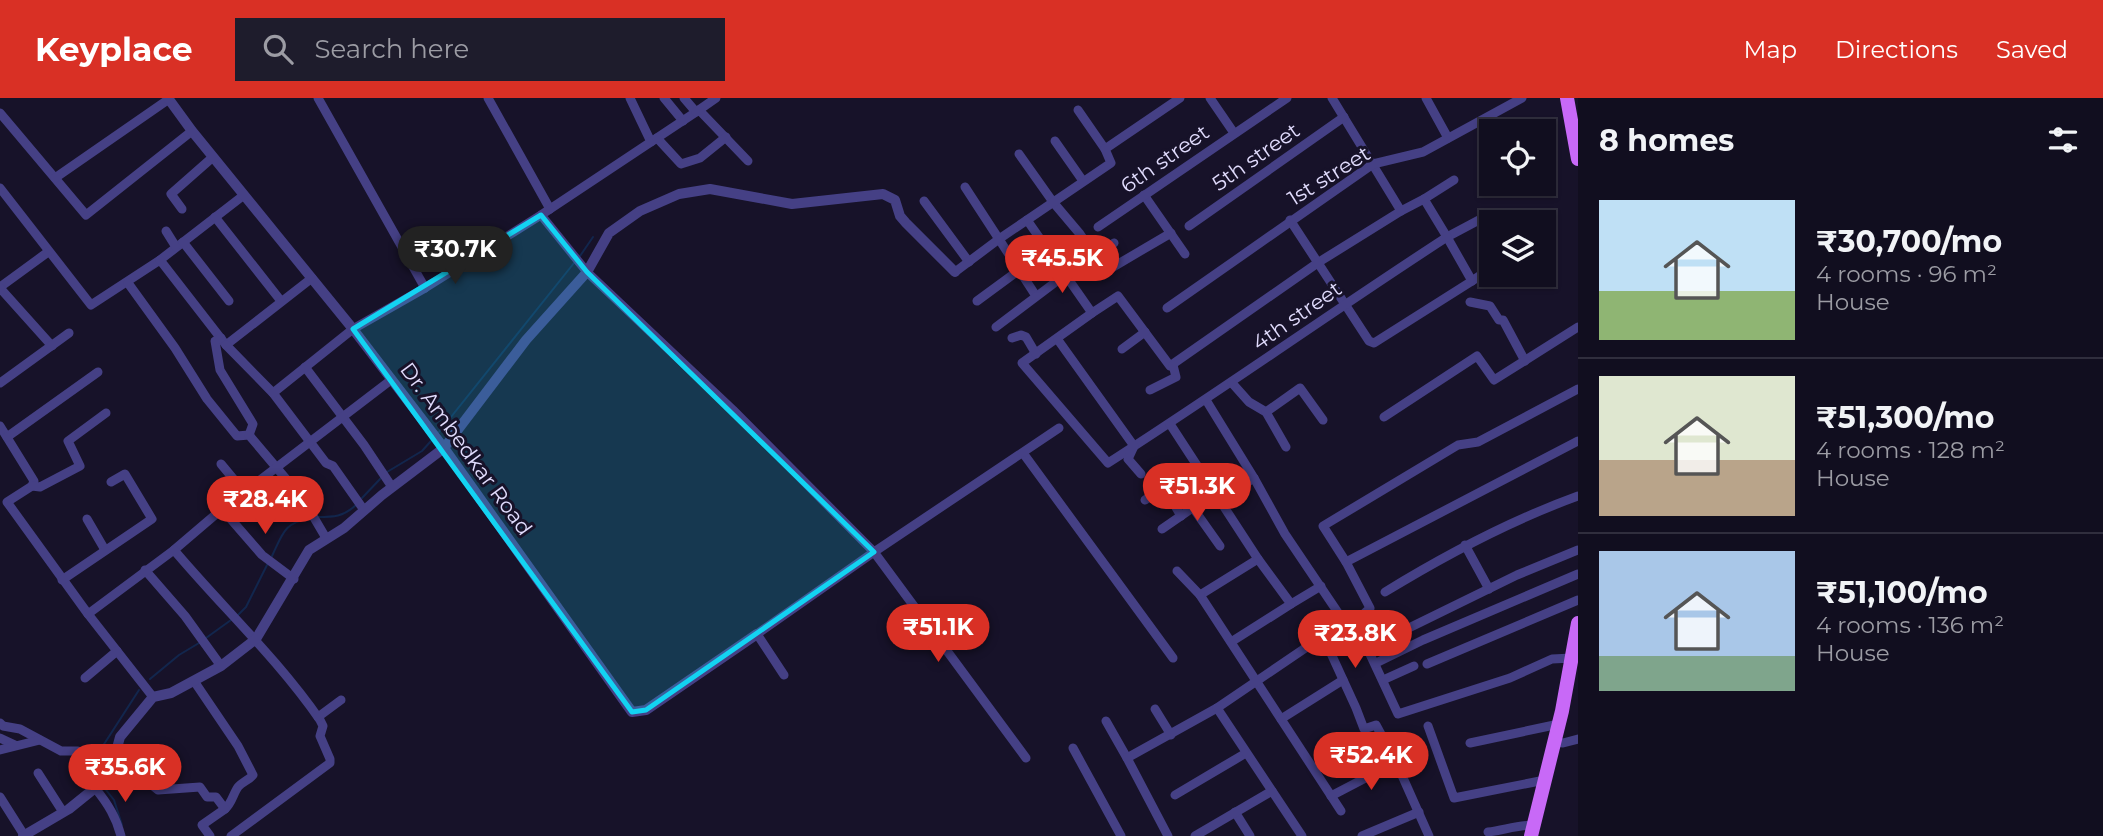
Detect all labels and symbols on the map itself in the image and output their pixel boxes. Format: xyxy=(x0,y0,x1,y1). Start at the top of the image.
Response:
street label: 5th street xyxy=(1207,117,1304,196)
street label: 6th street xyxy=(1116,119,1214,198)
street label: 1st street xyxy=(1283,140,1375,211)
pin: ₹30.7K xyxy=(398,226,512,286)
pin: ₹45.5K xyxy=(1005,236,1119,295)
street label: 4th street xyxy=(1247,276,1346,355)
street label: Dr. Ambedkar Road xyxy=(395,357,538,540)
pin: ₹51.3K xyxy=(1140,464,1254,523)
pin: ₹28.4K xyxy=(208,476,322,536)
pin: ₹51.1K xyxy=(881,604,995,664)
pin: ₹23.8K xyxy=(1298,610,1412,670)
pin: ₹52.4K xyxy=(1314,732,1428,792)
pin: ₹35.6K xyxy=(68,744,182,804)

